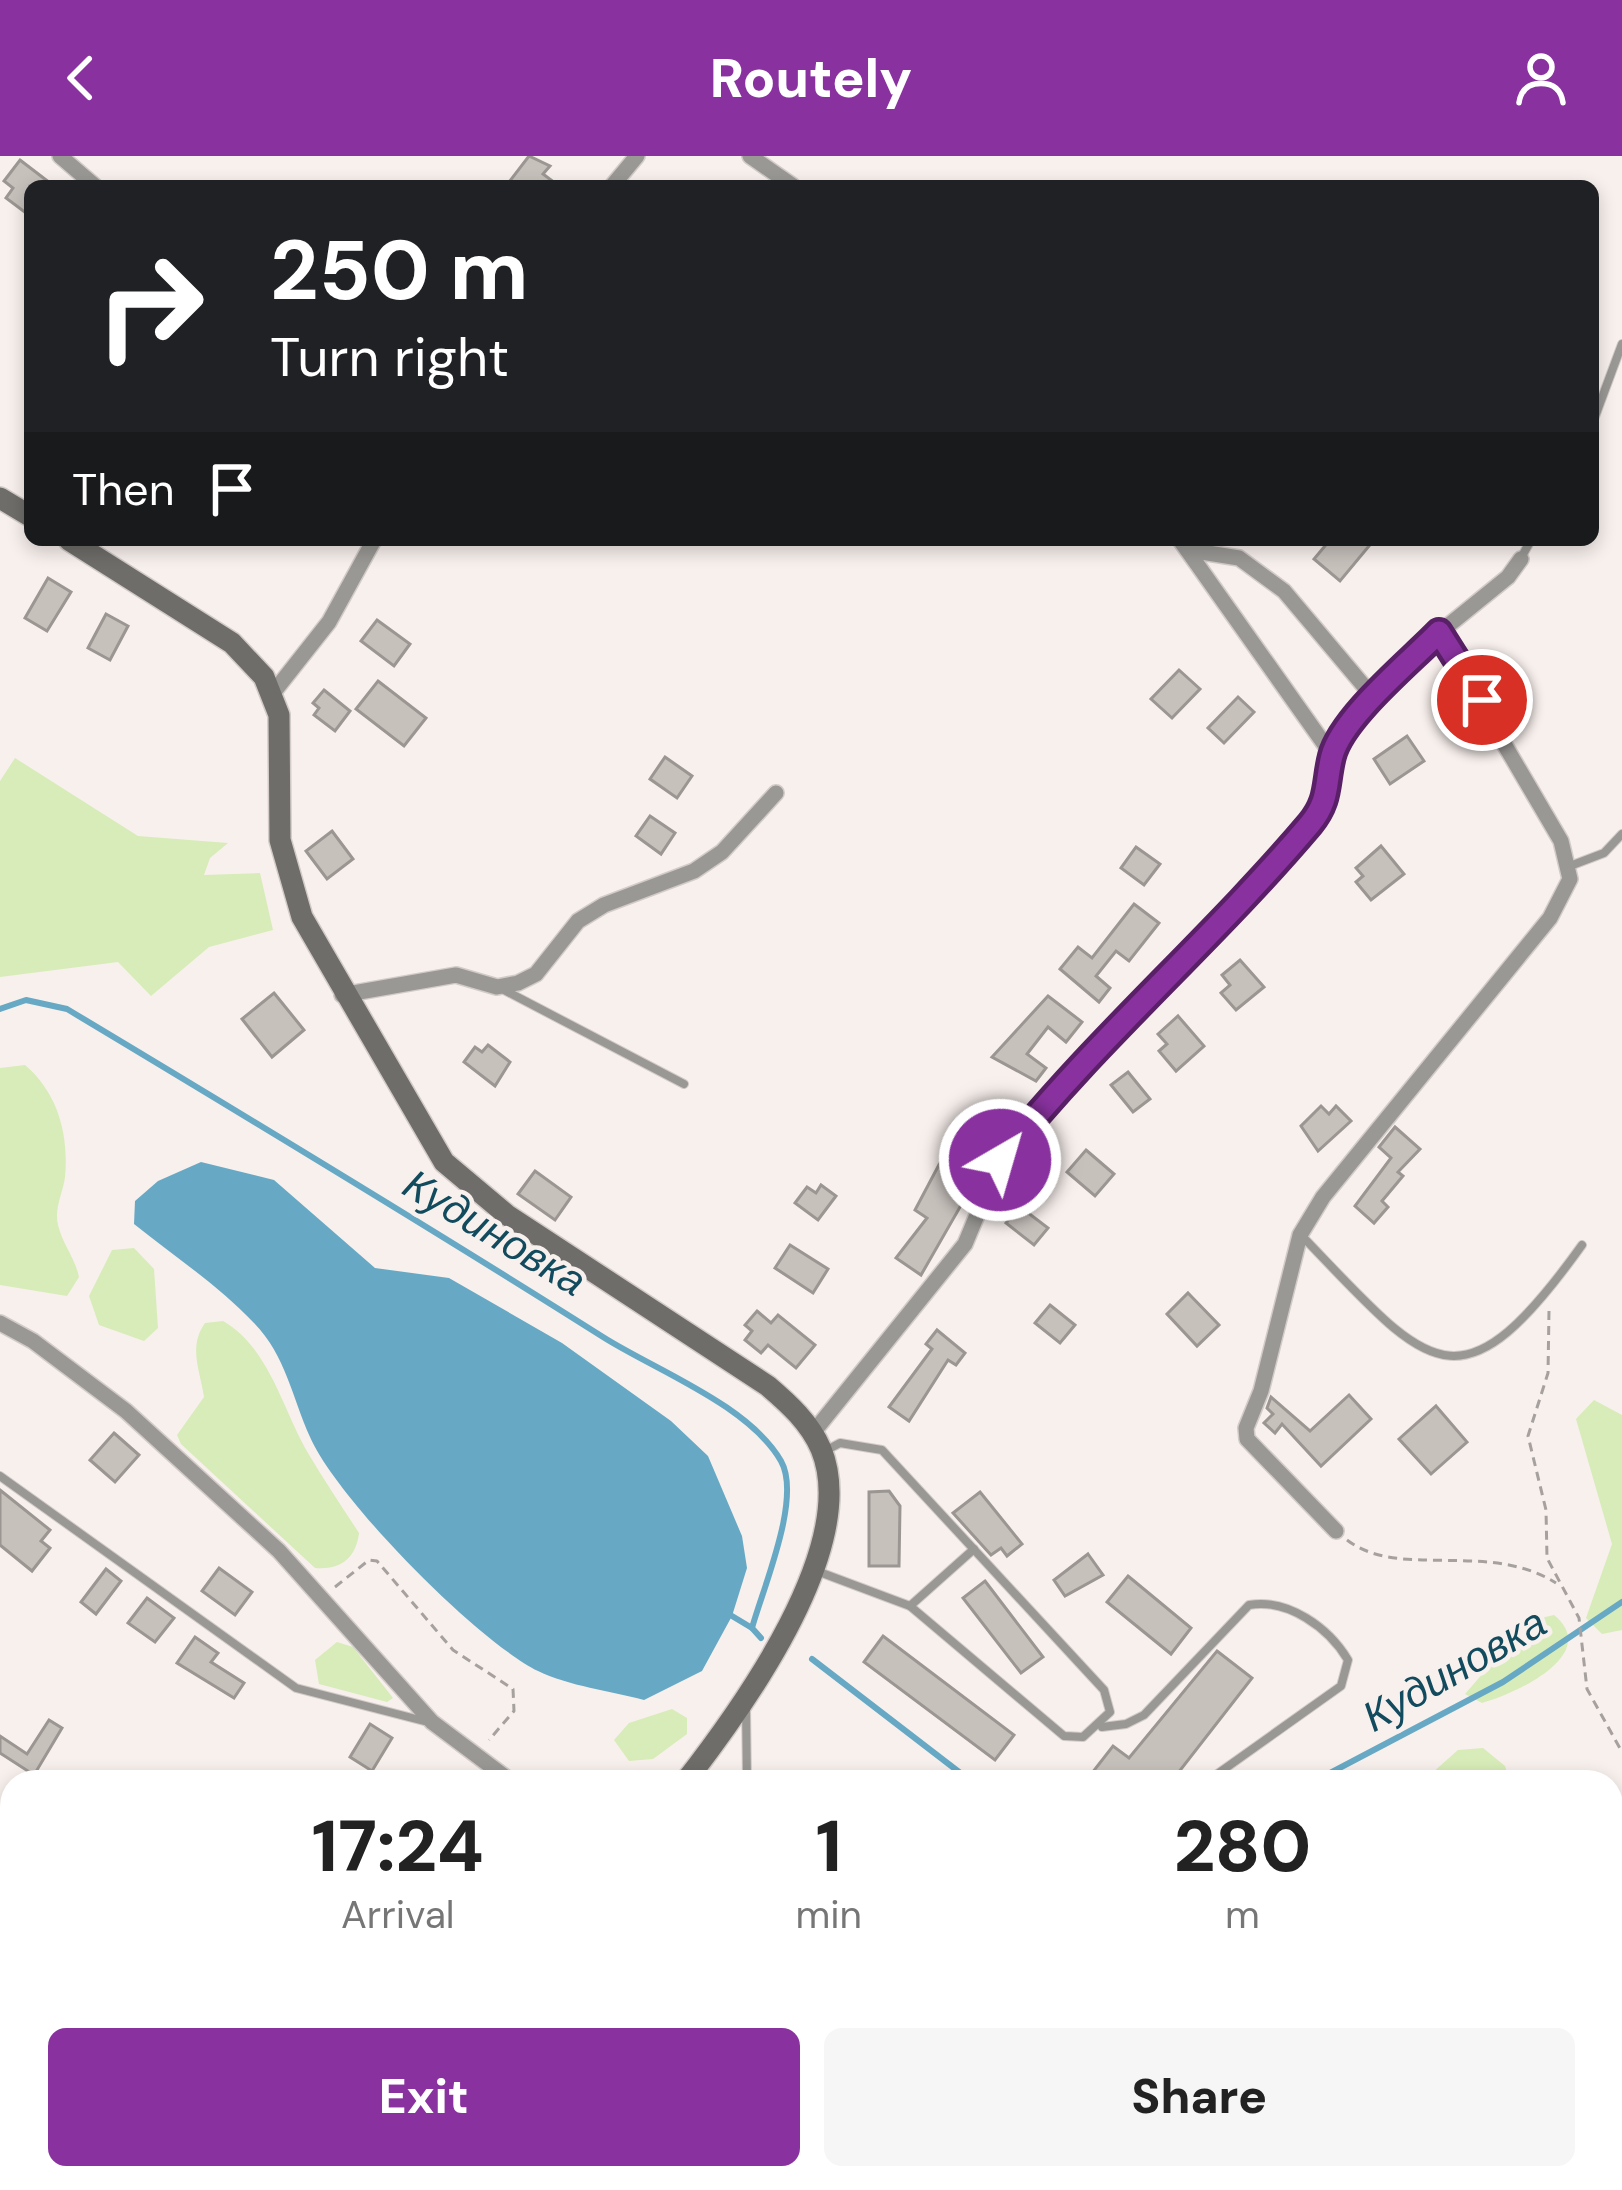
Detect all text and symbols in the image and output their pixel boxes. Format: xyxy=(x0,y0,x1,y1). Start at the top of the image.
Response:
text: Routely xyxy=(710,43,912,114)
icon: back xyxy=(48,45,114,111)
icon: person xyxy=(1508,45,1574,111)
text: 250 m xyxy=(270,216,529,325)
icon: right xyxy=(72,228,228,384)
text: Turn right xyxy=(270,322,509,393)
icon: arrive xyxy=(199,456,265,522)
text: Then xyxy=(72,460,175,519)
pin xyxy=(1431,649,1533,751)
icon: arrive xyxy=(1449,667,1515,733)
position arrow xyxy=(937,1097,1063,1223)
water label: Кудиновка xyxy=(393,1156,596,1308)
water label: Кудиновка xyxy=(1352,1595,1556,1744)
text: 17:24 xyxy=(312,1800,484,1893)
text: 1 xyxy=(815,1800,842,1893)
text: 280 xyxy=(1174,1800,1311,1893)
text: Arrival xyxy=(341,1889,455,1940)
text: min xyxy=(796,1889,862,1940)
text: m xyxy=(1225,1889,1260,1940)
button: Exit xyxy=(48,2028,800,2166)
button: Share xyxy=(824,2028,1575,2166)

